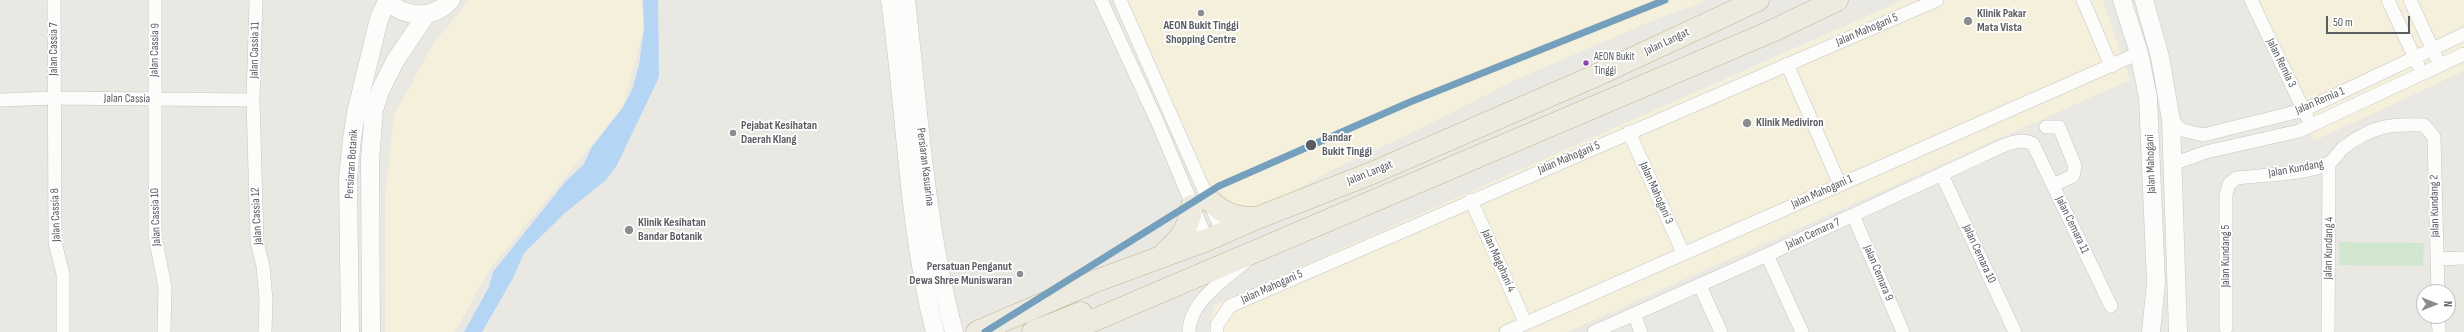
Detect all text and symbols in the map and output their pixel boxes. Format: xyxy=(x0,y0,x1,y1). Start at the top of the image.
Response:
place label: Klinik Pakar Mata Vista xyxy=(1977,7,2026,35)
marker: AEON Bukit Tinggi Shopping Centre xyxy=(1196,8,1206,18)
scale bar xyxy=(2328,8,2412,34)
street label: Jalan Mahogani 5 xyxy=(1834,10,1900,50)
marker: Klinik Pakar Mata Vista xyxy=(1962,15,1974,27)
text: 50 m xyxy=(2333,15,2353,30)
place label: AEON Bukit Tinggi Shopping Centre xyxy=(1163,19,1239,47)
street label: Jalan Cassia 11 xyxy=(247,21,263,79)
street label: Jalan Cassia 7 xyxy=(47,22,61,76)
street label: Jalan Cassia 9 xyxy=(147,23,163,77)
street label: Jalan Langat xyxy=(1642,25,1692,59)
street label: Jalan Remia 3 xyxy=(2263,36,2299,90)
place label: AEON Bukit Tinggi xyxy=(1594,50,1635,76)
marker: AEON Bukit Tinggi xyxy=(1581,58,1591,68)
street label: Jalan Remia 1 xyxy=(2293,84,2347,118)
street label: Jalan Cassia xyxy=(104,91,150,107)
place label: Klinik Mediviron xyxy=(1756,116,1824,130)
marker: Klinik Mediviron xyxy=(1741,117,1753,129)
place label: Pejabat Kesihatan Daerah Klang xyxy=(741,119,817,147)
street label: Persiaran Kasuarina xyxy=(913,127,937,207)
marker: Pejabat Kesihatan Daerah Klang xyxy=(728,128,738,138)
street label: Persiaran Botanik xyxy=(342,129,362,199)
place label: Bandar Bukit Tinggi xyxy=(1322,131,1372,159)
street label: Jalan Mahogani xyxy=(2143,134,2159,194)
marker: Bandar Bukit Tinggi xyxy=(1304,138,1318,152)
street label: Jalan Mahogani 5 xyxy=(1536,138,1602,178)
street label: Jalan Langat xyxy=(1345,157,1395,189)
street label: Jalan Kundang xyxy=(2267,157,2325,181)
street label: Jalan Mahogani 3 xyxy=(1636,160,1676,226)
street label: Jalan Mahogani 1 xyxy=(1789,172,1855,212)
street label: Jalan Kundang 2 xyxy=(2427,174,2443,238)
street label: Jalan Cassia 12 xyxy=(248,187,266,245)
street label: Jalan Cassia 8 xyxy=(48,188,64,242)
street label: Jalan Cassia 10 xyxy=(148,188,164,246)
street label: Jalan Cemara 11 xyxy=(2052,194,2092,256)
street label: Jalan Cemara 7 xyxy=(1783,215,1843,253)
place label: Klinik Kesihatan Bandar Botanik xyxy=(638,216,706,244)
street label: Jalan Kundang 4 xyxy=(2321,216,2337,280)
street label: Jalan Cemara 10 xyxy=(1959,222,1999,286)
marker: Klinik Kesihatan Bandar Botanik xyxy=(623,224,635,236)
street label: Jalan Kundang 5 xyxy=(2219,225,2233,287)
street label: Jalan Magohani 4 xyxy=(1478,228,1518,294)
street label: Jalan Cemara 9 xyxy=(1860,243,1896,303)
place label: Persatuan Penganut Dewa Shree Muniswaran xyxy=(909,260,1012,288)
street label: Jalan Mahogani 5 xyxy=(1239,267,1305,307)
marker: Persatuan Penganut Dewa Shree Muniswaran xyxy=(1015,269,1025,279)
north arrow xyxy=(2416,284,2456,324)
text: N xyxy=(2441,301,2454,307)

